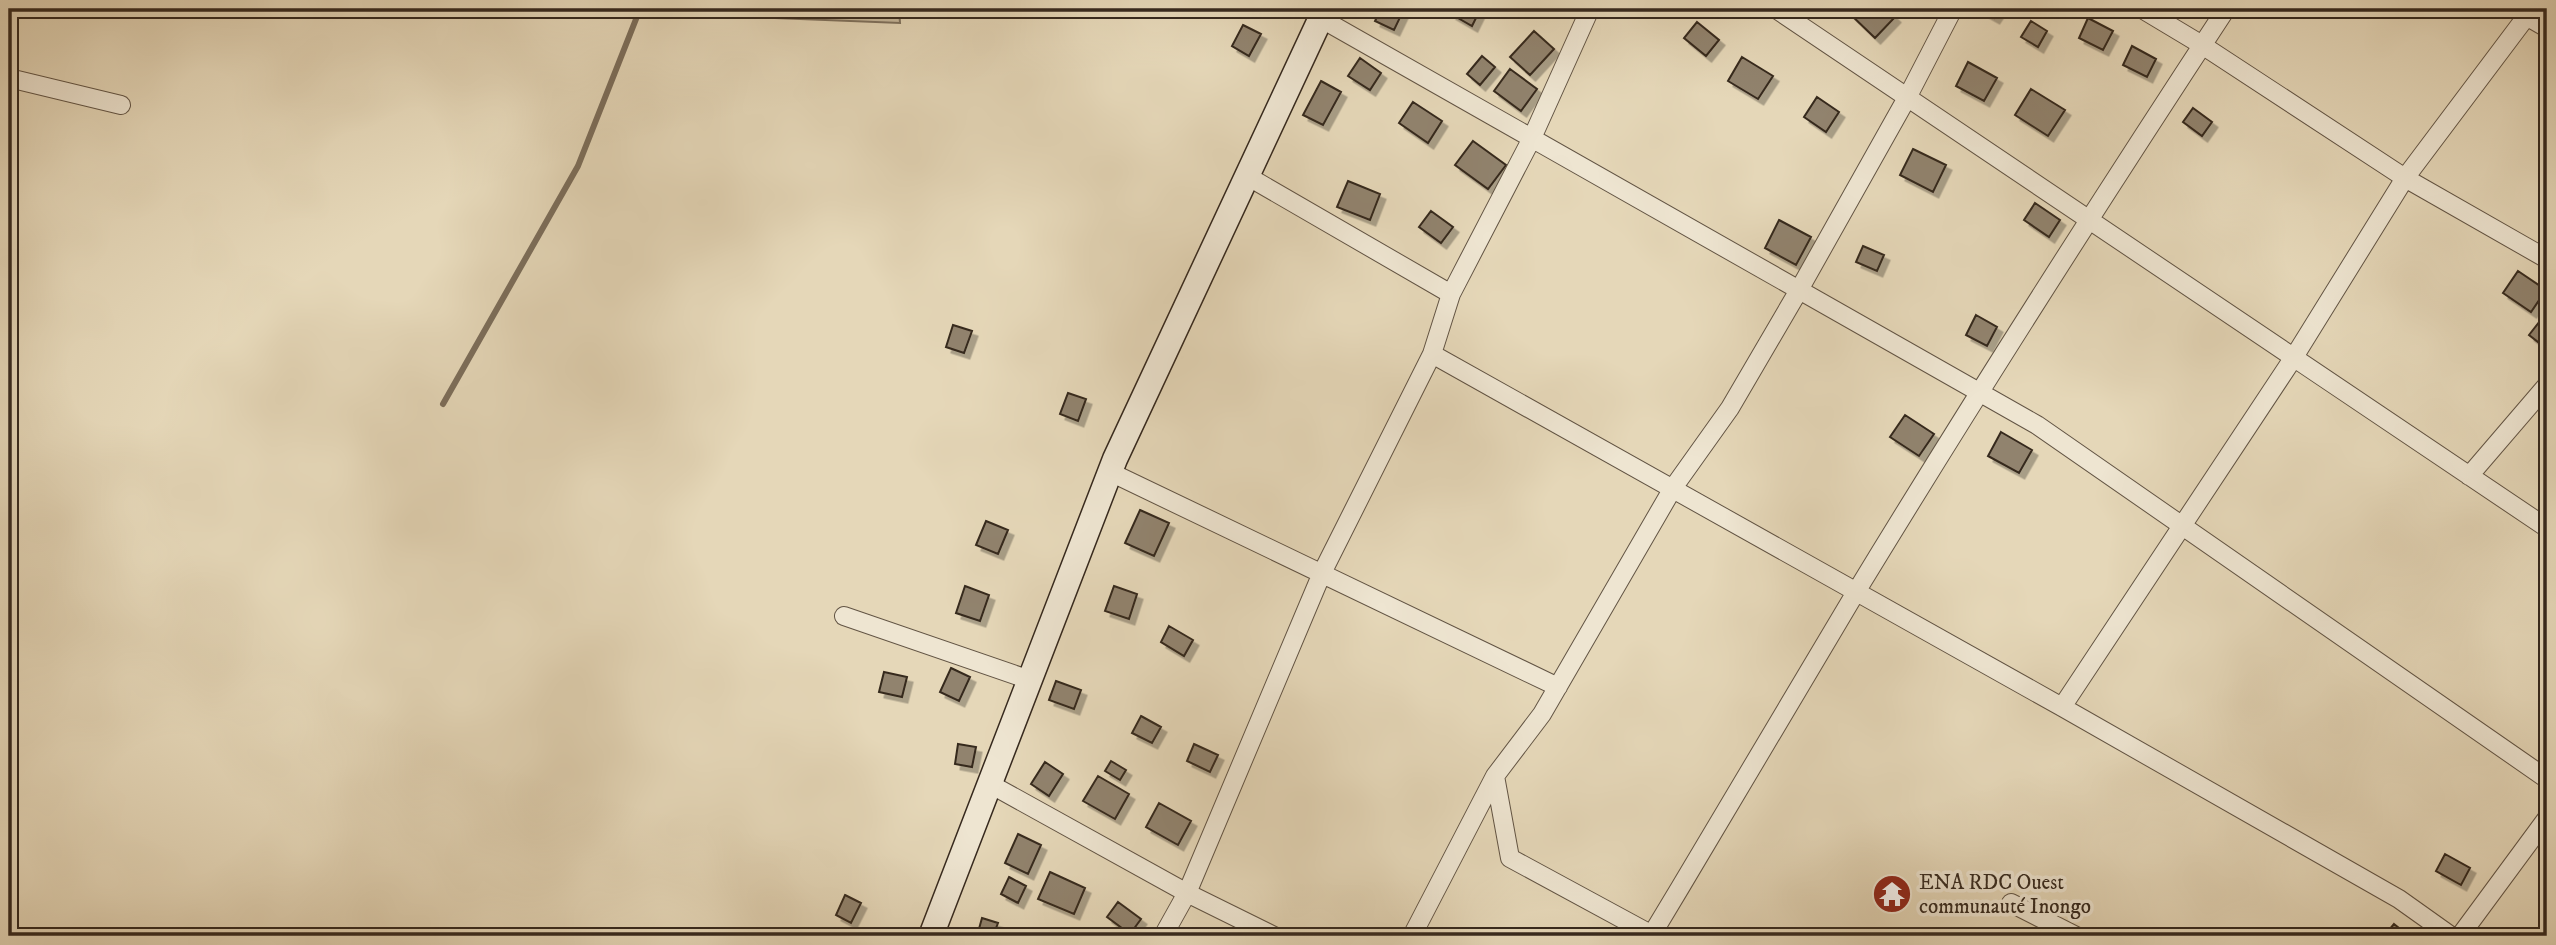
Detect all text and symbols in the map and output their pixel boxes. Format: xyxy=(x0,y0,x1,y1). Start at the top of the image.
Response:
place label: ENA RDC Ouest communauté Inongo xyxy=(1919,870,2091,920)
temple icon: ENA RDC Ouest communauté Inongo xyxy=(1871,873,1913,915)

